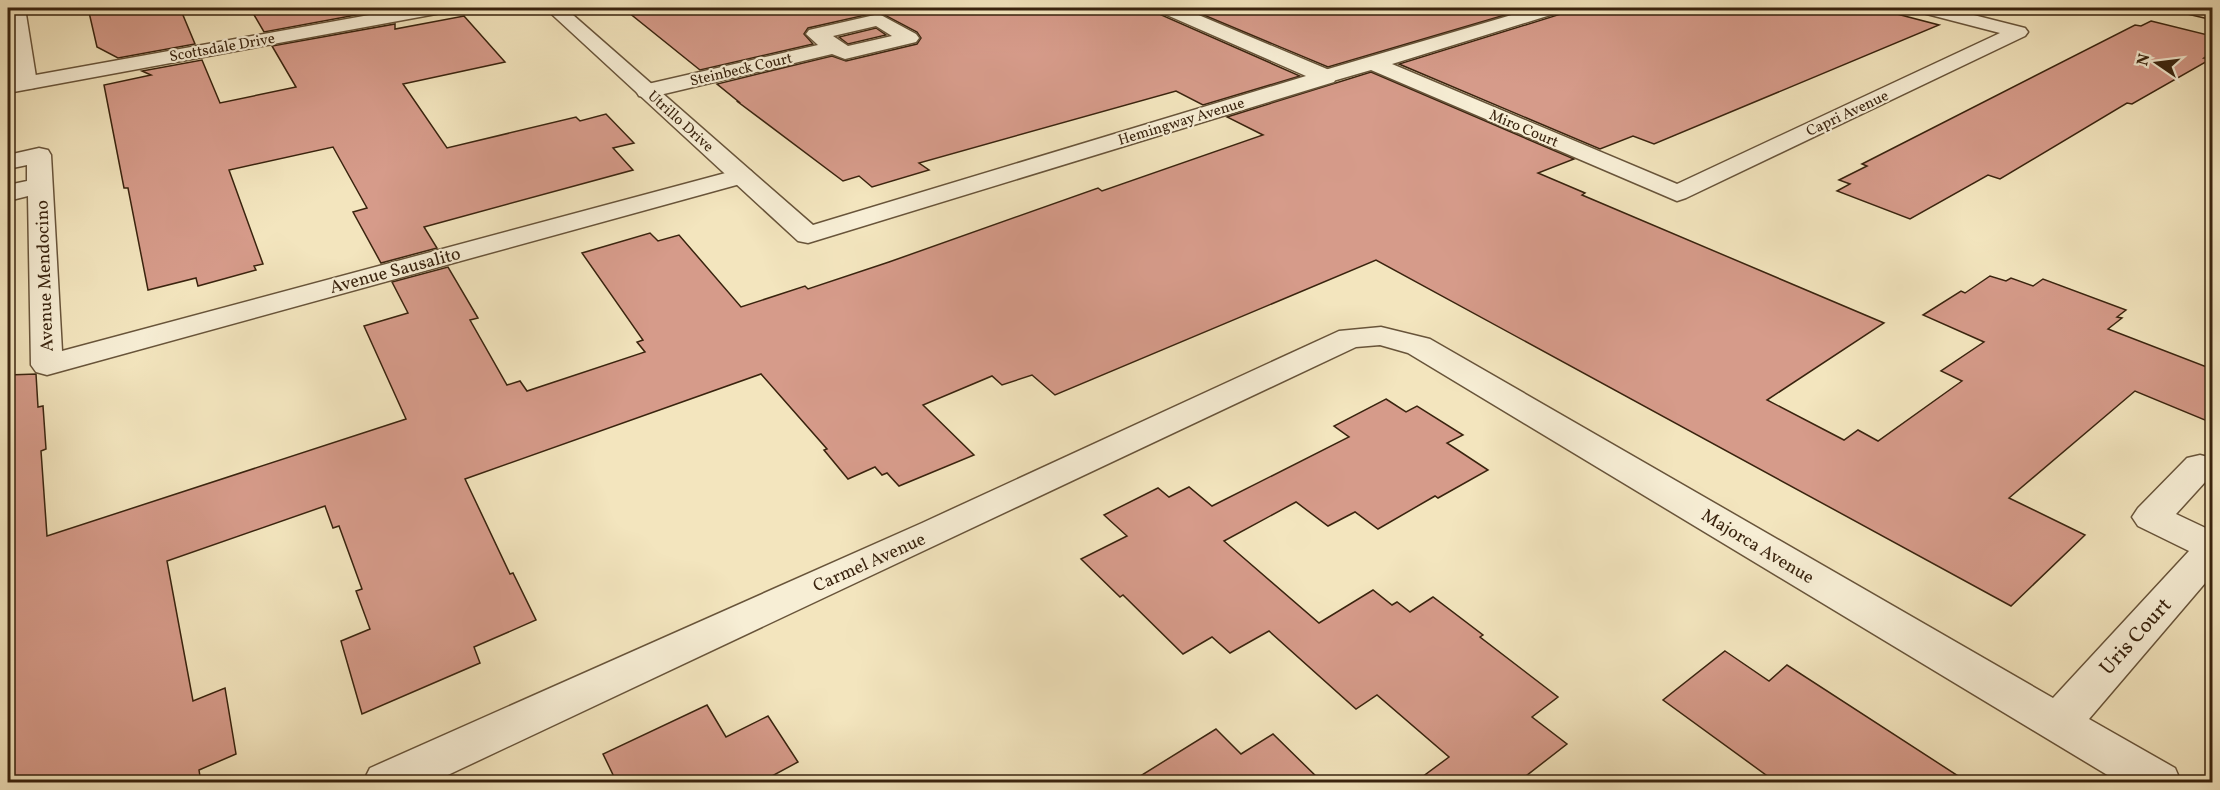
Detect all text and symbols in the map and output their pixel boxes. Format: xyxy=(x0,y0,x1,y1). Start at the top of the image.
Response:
street label: Scottsdale Drive xyxy=(168,29,277,68)
north arrow xyxy=(2127,33,2187,93)
street label: Steinbeck Court xyxy=(688,48,795,92)
text: N xyxy=(2132,51,2157,68)
street label: Capri Avenue xyxy=(1803,86,1892,143)
street label: Utrillo Drive xyxy=(642,87,718,158)
street label: Hemingway Avenue xyxy=(1116,93,1247,152)
street label: Miro Court xyxy=(1485,105,1561,153)
street label: Avenue Mendocino xyxy=(30,200,61,352)
street label: Avenue Sausalito xyxy=(327,242,464,301)
street label: Majorca Avenue xyxy=(1696,504,1818,591)
street label: Carmel Avenue xyxy=(809,527,930,599)
street label: Uris Court xyxy=(2093,592,2179,682)

